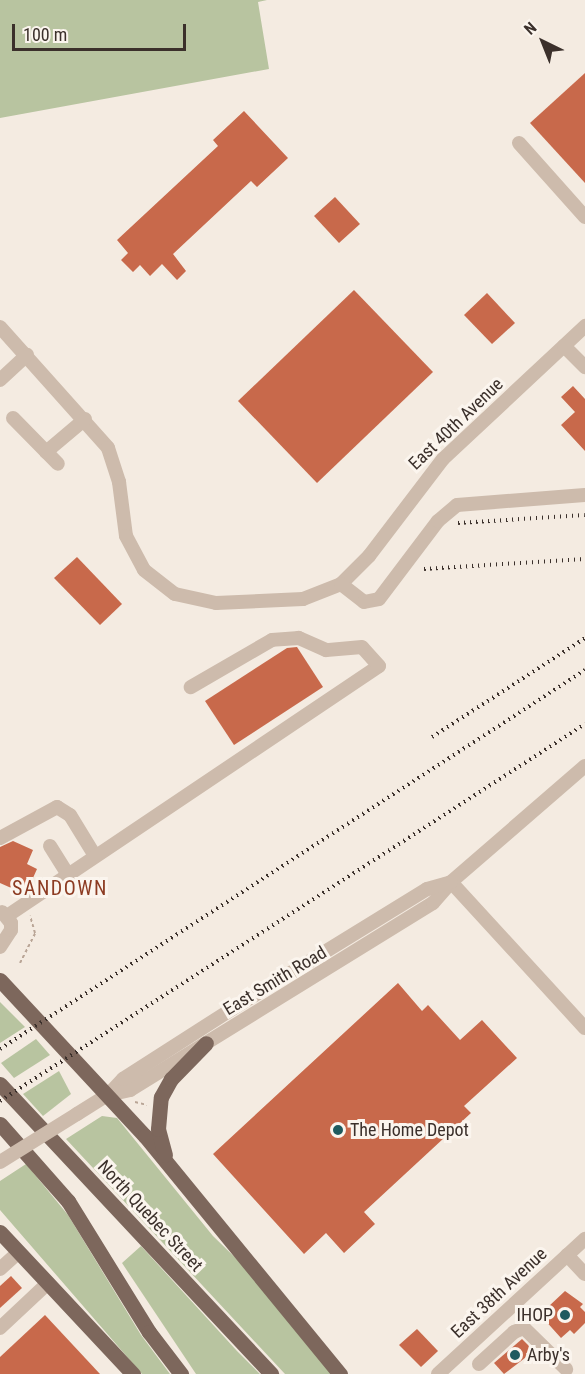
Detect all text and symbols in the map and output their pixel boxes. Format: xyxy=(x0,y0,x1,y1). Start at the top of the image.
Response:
scale bar xyxy=(15,12,189,50)
north arrow xyxy=(513,12,573,72)
text: N xyxy=(520,18,540,39)
text: 100 m xyxy=(23,24,67,45)
street label: East 40th Avenue xyxy=(404,374,508,474)
district label: SANDOWN xyxy=(12,876,108,900)
street label: East Smith Road xyxy=(219,942,331,1020)
place label: The Home Depot xyxy=(350,1119,469,1141)
marker: The Home Depot xyxy=(331,1123,345,1137)
street label: North Quebec Street xyxy=(93,1156,207,1276)
street label: East 38th Avenue xyxy=(447,1243,551,1343)
place label: IHOP xyxy=(517,1304,553,1326)
marker: IHOP xyxy=(558,1308,572,1322)
place label: Arby's xyxy=(527,1344,570,1366)
marker: Arby's xyxy=(508,1348,522,1362)

